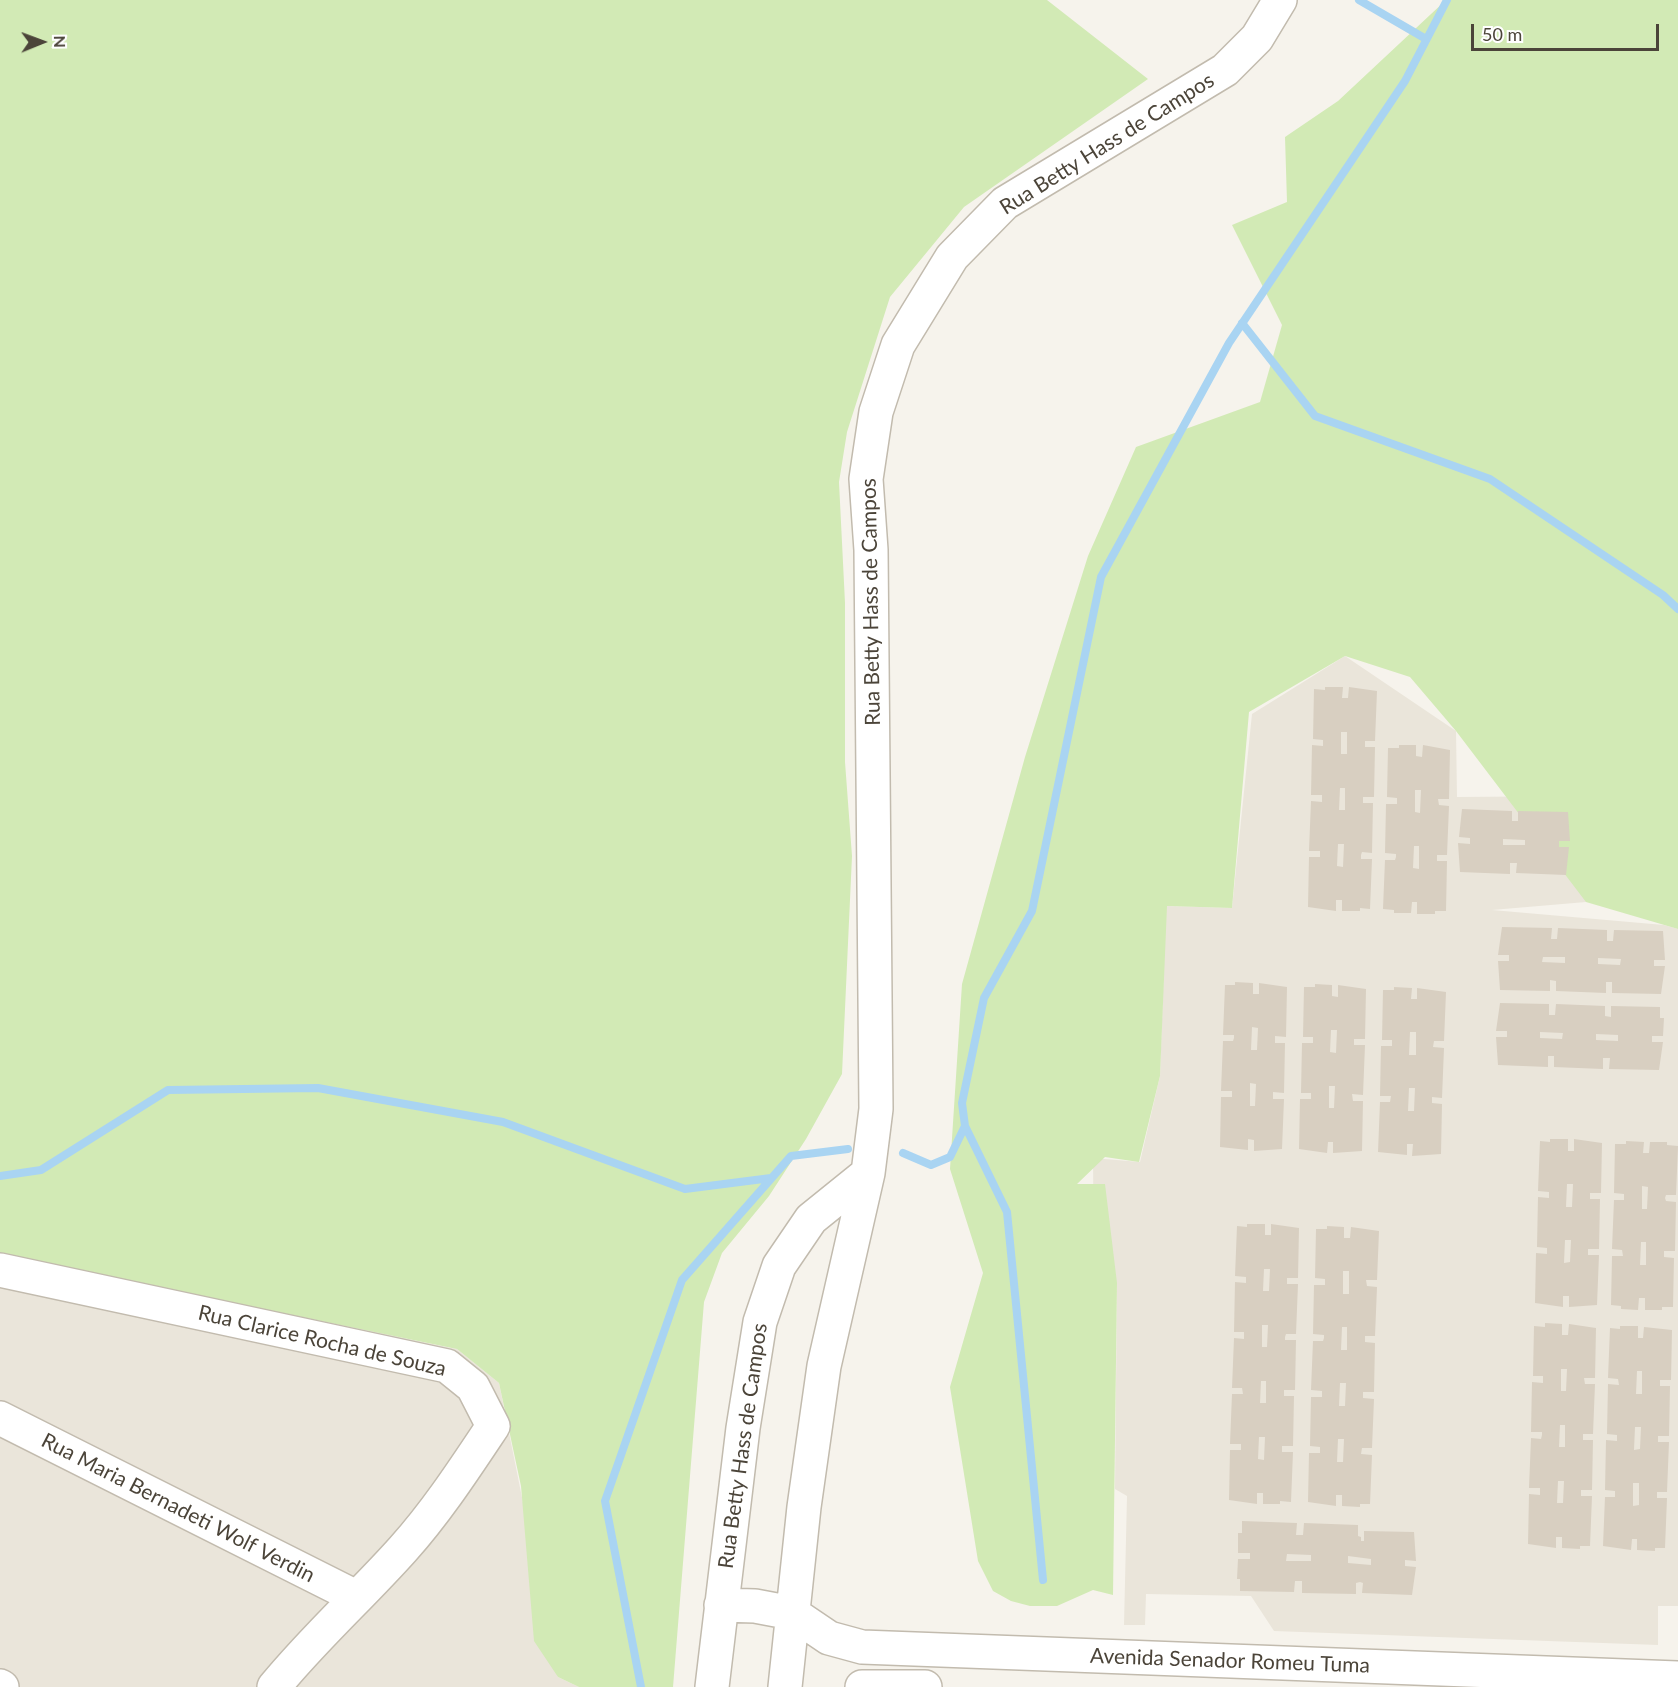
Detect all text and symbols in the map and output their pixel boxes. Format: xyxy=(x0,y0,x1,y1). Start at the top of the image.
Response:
north arrow xyxy=(12,12,72,72)
scale bar xyxy=(1474,12,1662,50)
text: 50 m xyxy=(1482,23,1522,45)
text: N xyxy=(51,35,70,48)
street label: Rua Betty Hass de Campos xyxy=(995,68,1219,220)
street label: Rua Betty Hass de Campos xyxy=(856,478,886,726)
street label: Rua Clarice Rocha de Souza xyxy=(196,1300,448,1382)
street label: Rua Betty Hass de Campos xyxy=(713,1322,773,1570)
street label: Rua Maria Bernadeti Wolf Verdin xyxy=(37,1428,319,1588)
street label: Avenida Senador Romeu Tuma xyxy=(1090,1644,1370,1678)

